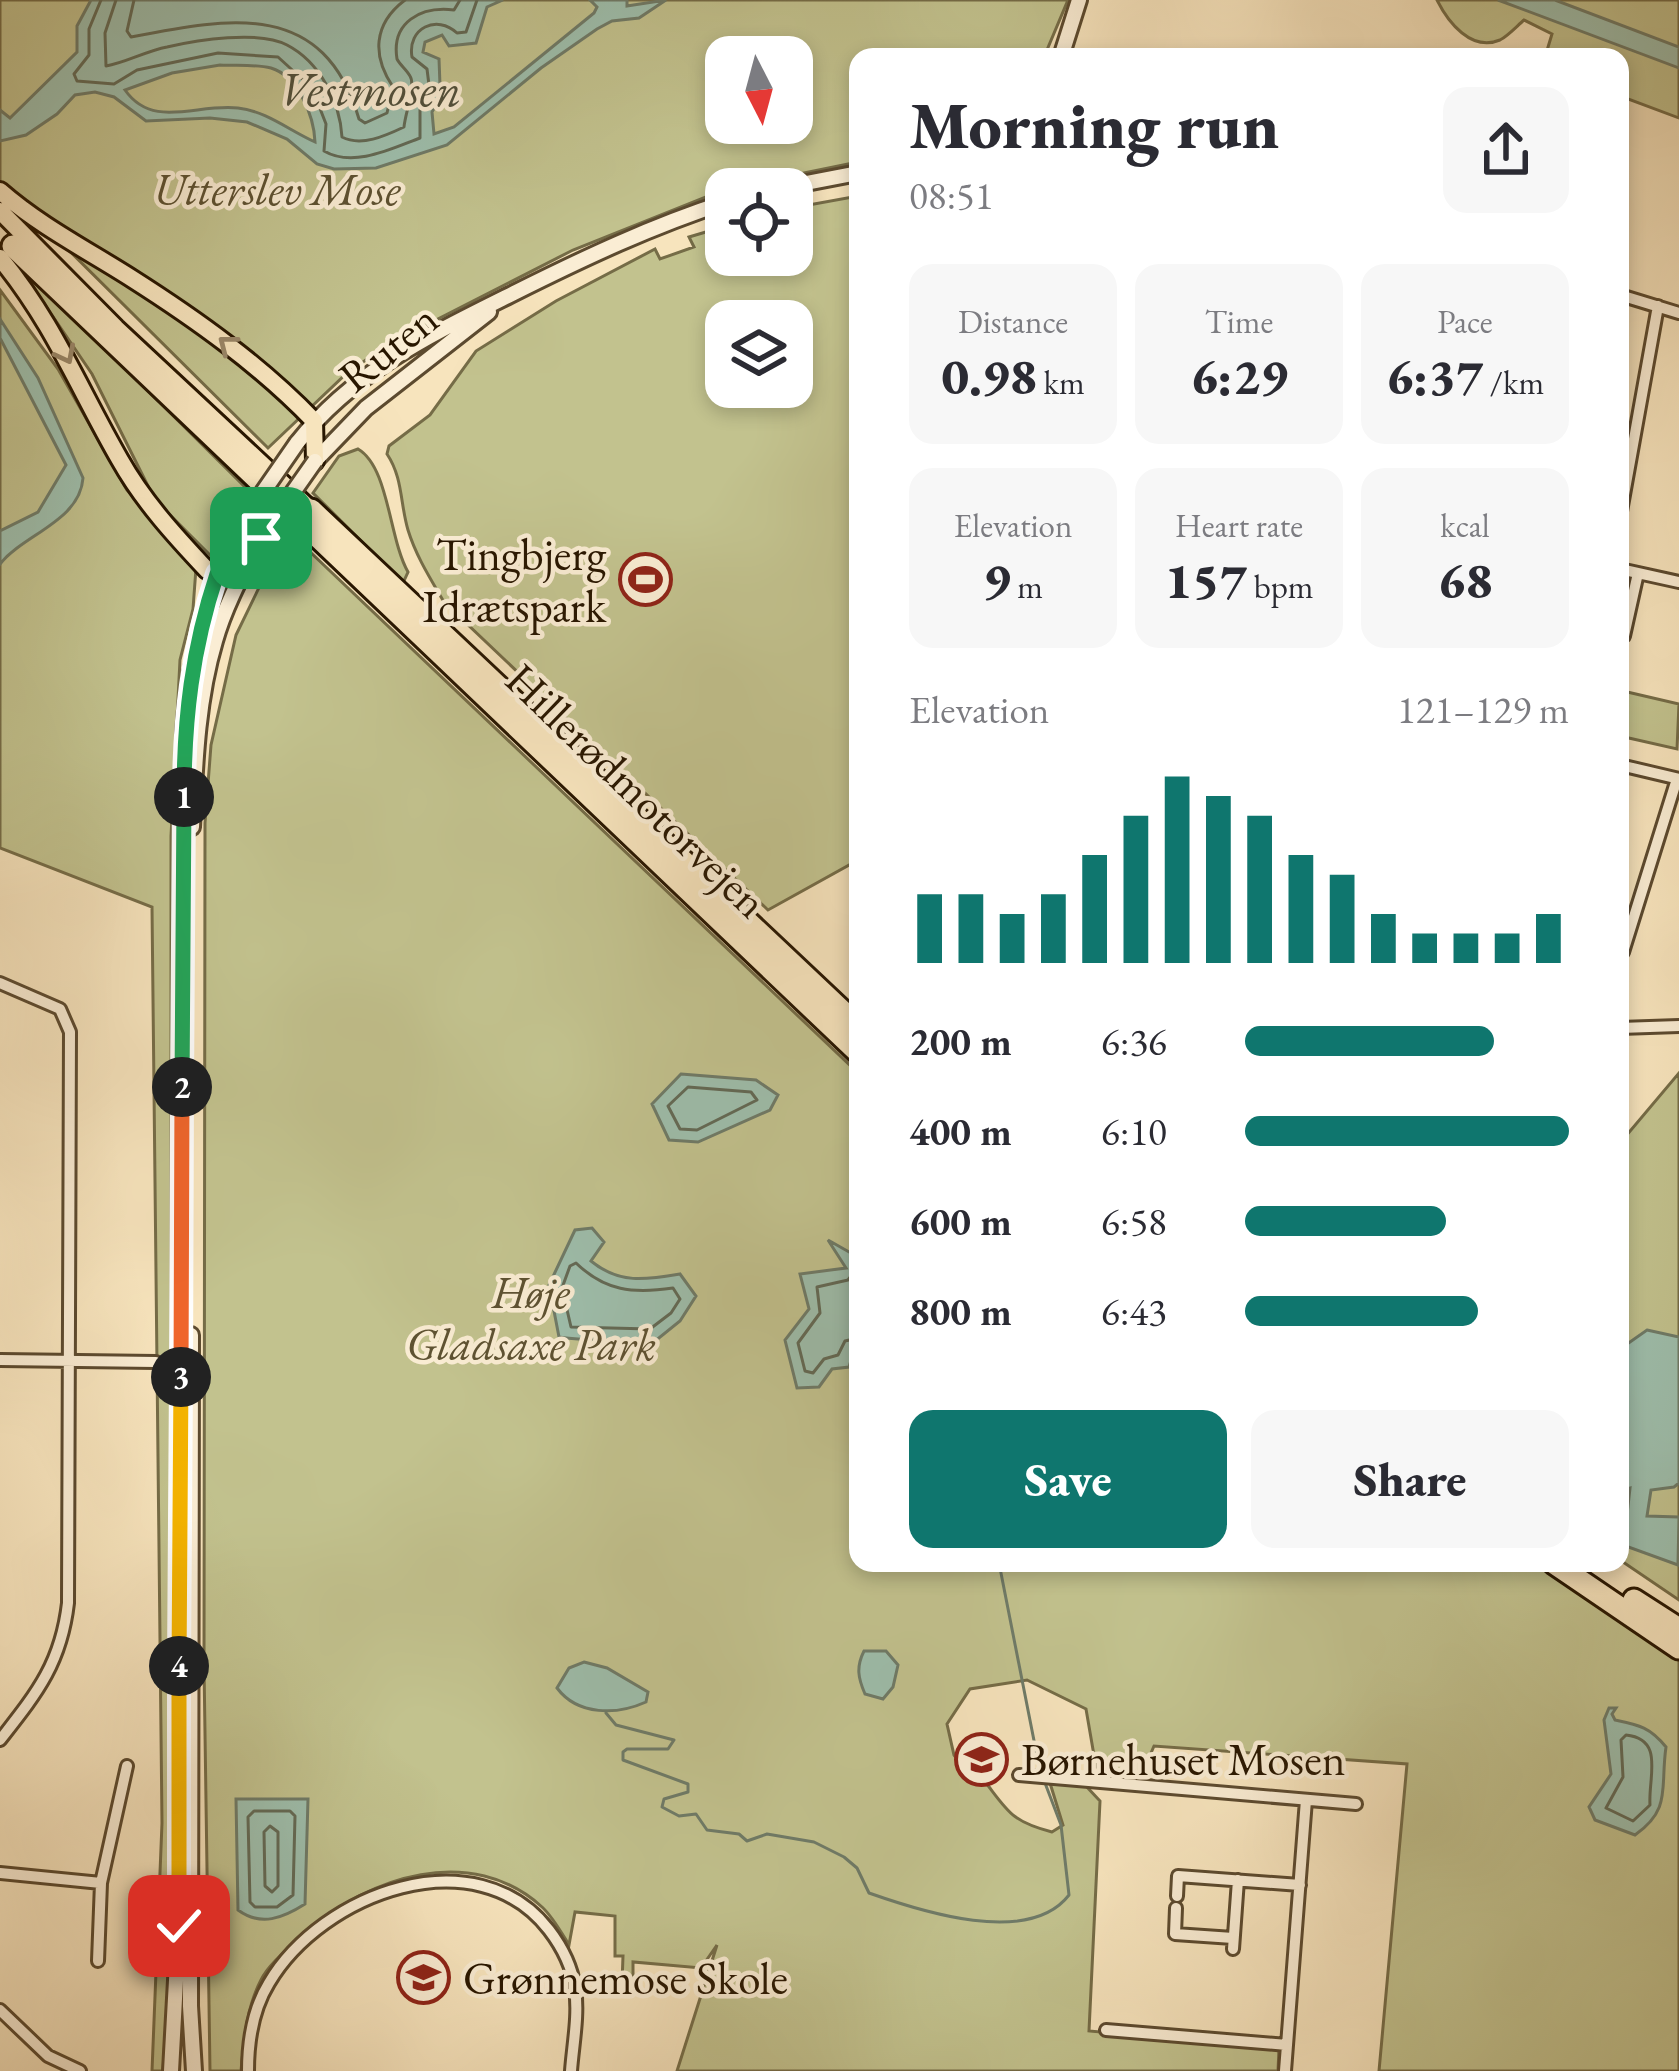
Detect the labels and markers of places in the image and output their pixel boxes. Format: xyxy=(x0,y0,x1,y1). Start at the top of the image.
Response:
pin xyxy=(210,487,312,589)
place label: Tingbjerg Idrætspark xyxy=(423,525,607,635)
sports icon: Tingbjerg Idrætspark xyxy=(617,552,673,608)
pin: 1 xyxy=(154,767,214,827)
pin: 2 xyxy=(152,1057,212,1117)
pin: 3 xyxy=(151,1347,211,1407)
pin: 4 xyxy=(149,1636,209,1696)
place label: Børnehuset Mosen xyxy=(1021,1730,1345,1788)
school or university icon: Børnehuset Mosen xyxy=(954,1731,1010,1787)
pin xyxy=(128,1875,230,1977)
place label: Grønnemose Skole xyxy=(463,1949,788,2007)
school or university icon: Grønnemose Skole xyxy=(396,1950,452,2006)

